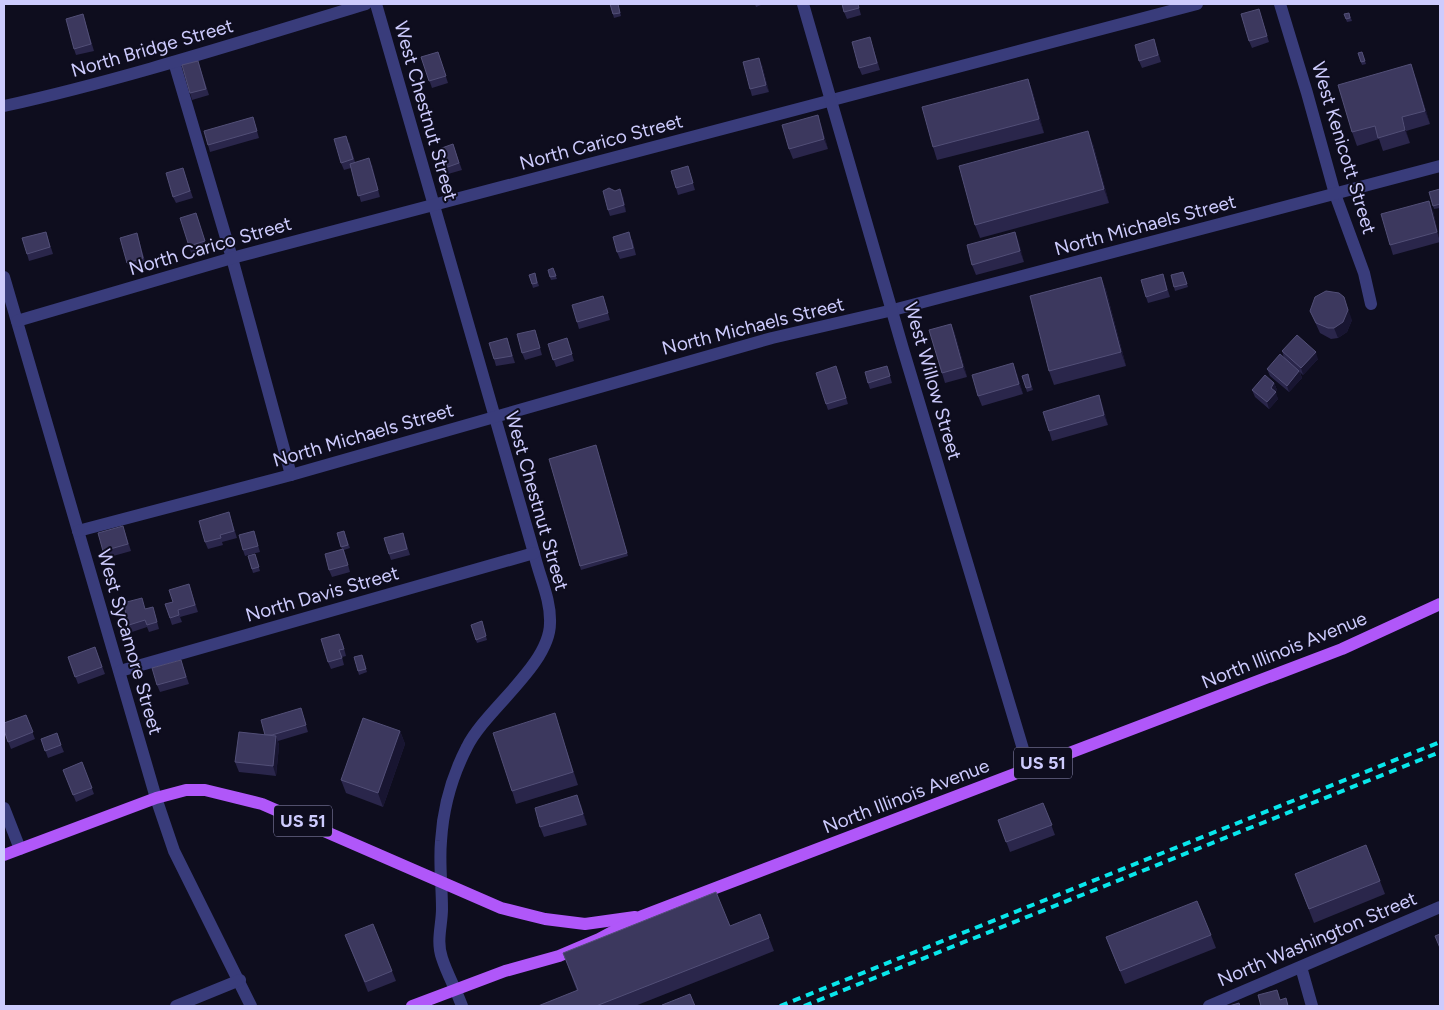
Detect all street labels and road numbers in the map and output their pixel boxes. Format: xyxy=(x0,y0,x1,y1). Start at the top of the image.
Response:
street label: North Bridge Street xyxy=(68,14,236,82)
street label: West Chestnut Street xyxy=(389,19,463,203)
street label: West Kenicott Street xyxy=(1307,59,1381,237)
street label: North Carico Street xyxy=(517,109,685,175)
street label: North Michaels Street xyxy=(1052,190,1238,260)
street label: North Carico Street xyxy=(126,212,294,280)
street label: North Michaels Street xyxy=(660,292,846,360)
street label: West Willow Street xyxy=(899,299,967,463)
street label: North Michaels Street xyxy=(270,398,456,472)
street label: West Chestnut Street xyxy=(500,409,574,593)
street label: West Sycamore Street xyxy=(93,547,167,737)
street label: North Davis Street xyxy=(243,561,401,627)
street label: North Illinois Avenue xyxy=(1198,606,1370,694)
road number: US 51 xyxy=(1014,748,1072,778)
street label: North Illinois Avenue xyxy=(820,754,992,838)
road number: US 51 xyxy=(274,806,332,836)
street label: North Washington Street xyxy=(1214,887,1420,991)

